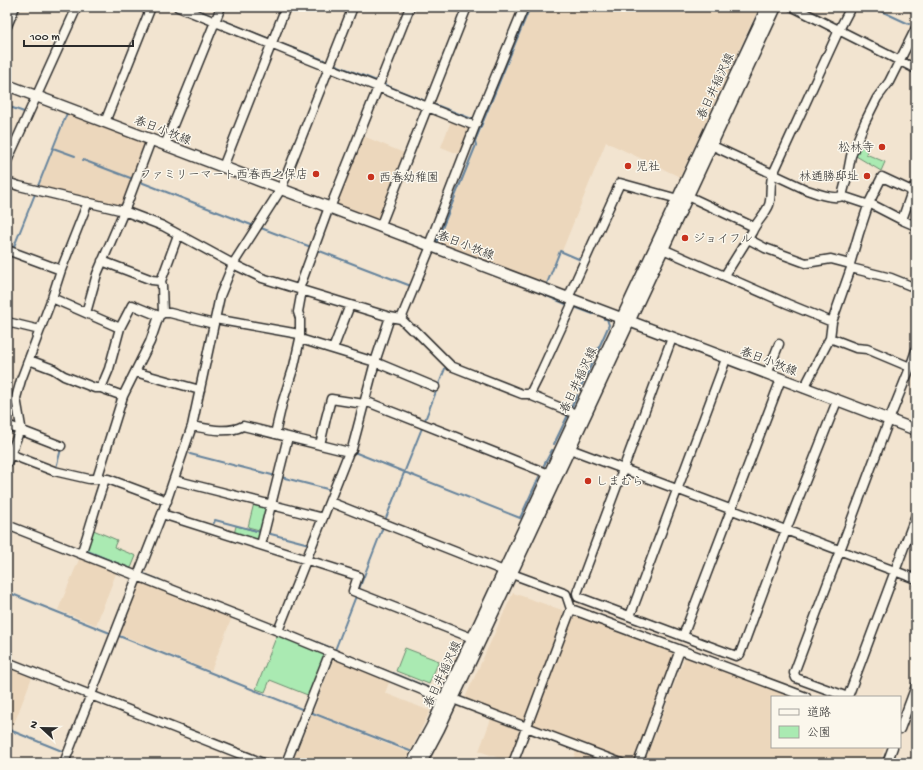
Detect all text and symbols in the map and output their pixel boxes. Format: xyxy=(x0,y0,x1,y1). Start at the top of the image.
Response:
scale bar xyxy=(24,22,133,48)
text: 100 m xyxy=(29,31,60,45)
street label: 春日井稲沢線 xyxy=(694,51,738,122)
street label: 春日小牧線 xyxy=(132,114,193,149)
place label: 松林寺 xyxy=(838,141,874,156)
marker: 松林寺 xyxy=(877,142,887,152)
place label: 児社 xyxy=(636,160,660,175)
marker: 児社 xyxy=(623,161,633,171)
place label: ファミリーマート西春西之保店 xyxy=(140,168,308,183)
marker: ファミリーマート西春西之保店 xyxy=(311,169,321,179)
place label: 林通勝邸址 xyxy=(799,170,859,185)
place label: 西春幼稚園 xyxy=(379,171,439,186)
marker: 林通勝邸址 xyxy=(862,171,872,181)
marker: 西春幼稚園 xyxy=(366,172,376,182)
street label: 春日小牧線 xyxy=(435,229,496,264)
marker: ジョイフル xyxy=(680,233,690,243)
place label: ジョイフル xyxy=(693,233,753,247)
street label: 春日井稲沢線 xyxy=(557,345,601,416)
street label: 春日小牧線 xyxy=(738,345,799,380)
place label: しまむら xyxy=(596,475,644,490)
marker: しまむら xyxy=(583,476,593,486)
street label: 春日井稲沢線 xyxy=(421,639,465,710)
legend xyxy=(771,696,901,748)
text: 道路 xyxy=(807,706,831,721)
north arrow xyxy=(22,708,62,748)
text: N xyxy=(28,719,41,731)
text: 公園 xyxy=(807,726,831,741)

